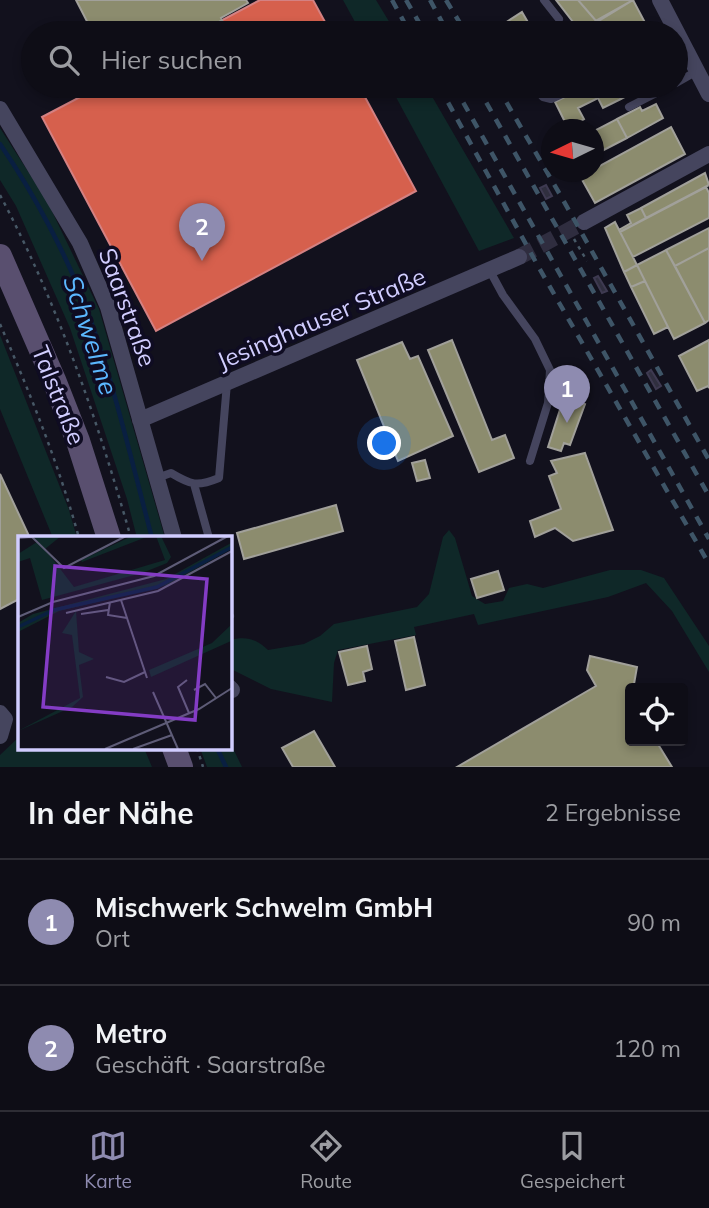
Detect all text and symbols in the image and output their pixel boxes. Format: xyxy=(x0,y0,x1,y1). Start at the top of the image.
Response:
search box xyxy=(21,21,688,98)
icon: search xyxy=(45,41,83,79)
text: Hier suchen xyxy=(101,43,243,76)
north arrow xyxy=(541,119,604,182)
pin: 2 xyxy=(179,203,225,261)
street label: Saarstraße xyxy=(93,244,163,370)
street label: Jesinghauser Straße xyxy=(212,260,430,376)
water label: Schwelme xyxy=(56,271,126,399)
street label: Talstraße xyxy=(26,341,92,449)
pin: 1 xyxy=(544,365,590,423)
your location xyxy=(367,426,401,460)
inset map xyxy=(18,536,231,750)
map controls xyxy=(625,683,688,746)
button: locate xyxy=(625,683,688,746)
text: In der Nähe xyxy=(28,794,194,832)
text: 2 Ergebnisse xyxy=(545,798,681,827)
text: Mischwerk Schwelm GmbH xyxy=(95,891,433,924)
text: 1 xyxy=(44,908,58,937)
text: 90 m xyxy=(627,908,681,937)
text: Ort xyxy=(95,924,130,953)
text: Metro xyxy=(95,1017,167,1050)
text: 2 xyxy=(44,1034,58,1063)
text: 120 m xyxy=(613,1034,681,1063)
text: Geschäft · Saarstraße xyxy=(95,1050,326,1079)
tab: Karte xyxy=(84,1127,132,1193)
tab: Route xyxy=(300,1127,352,1193)
tab: Gespeichert xyxy=(520,1127,625,1193)

